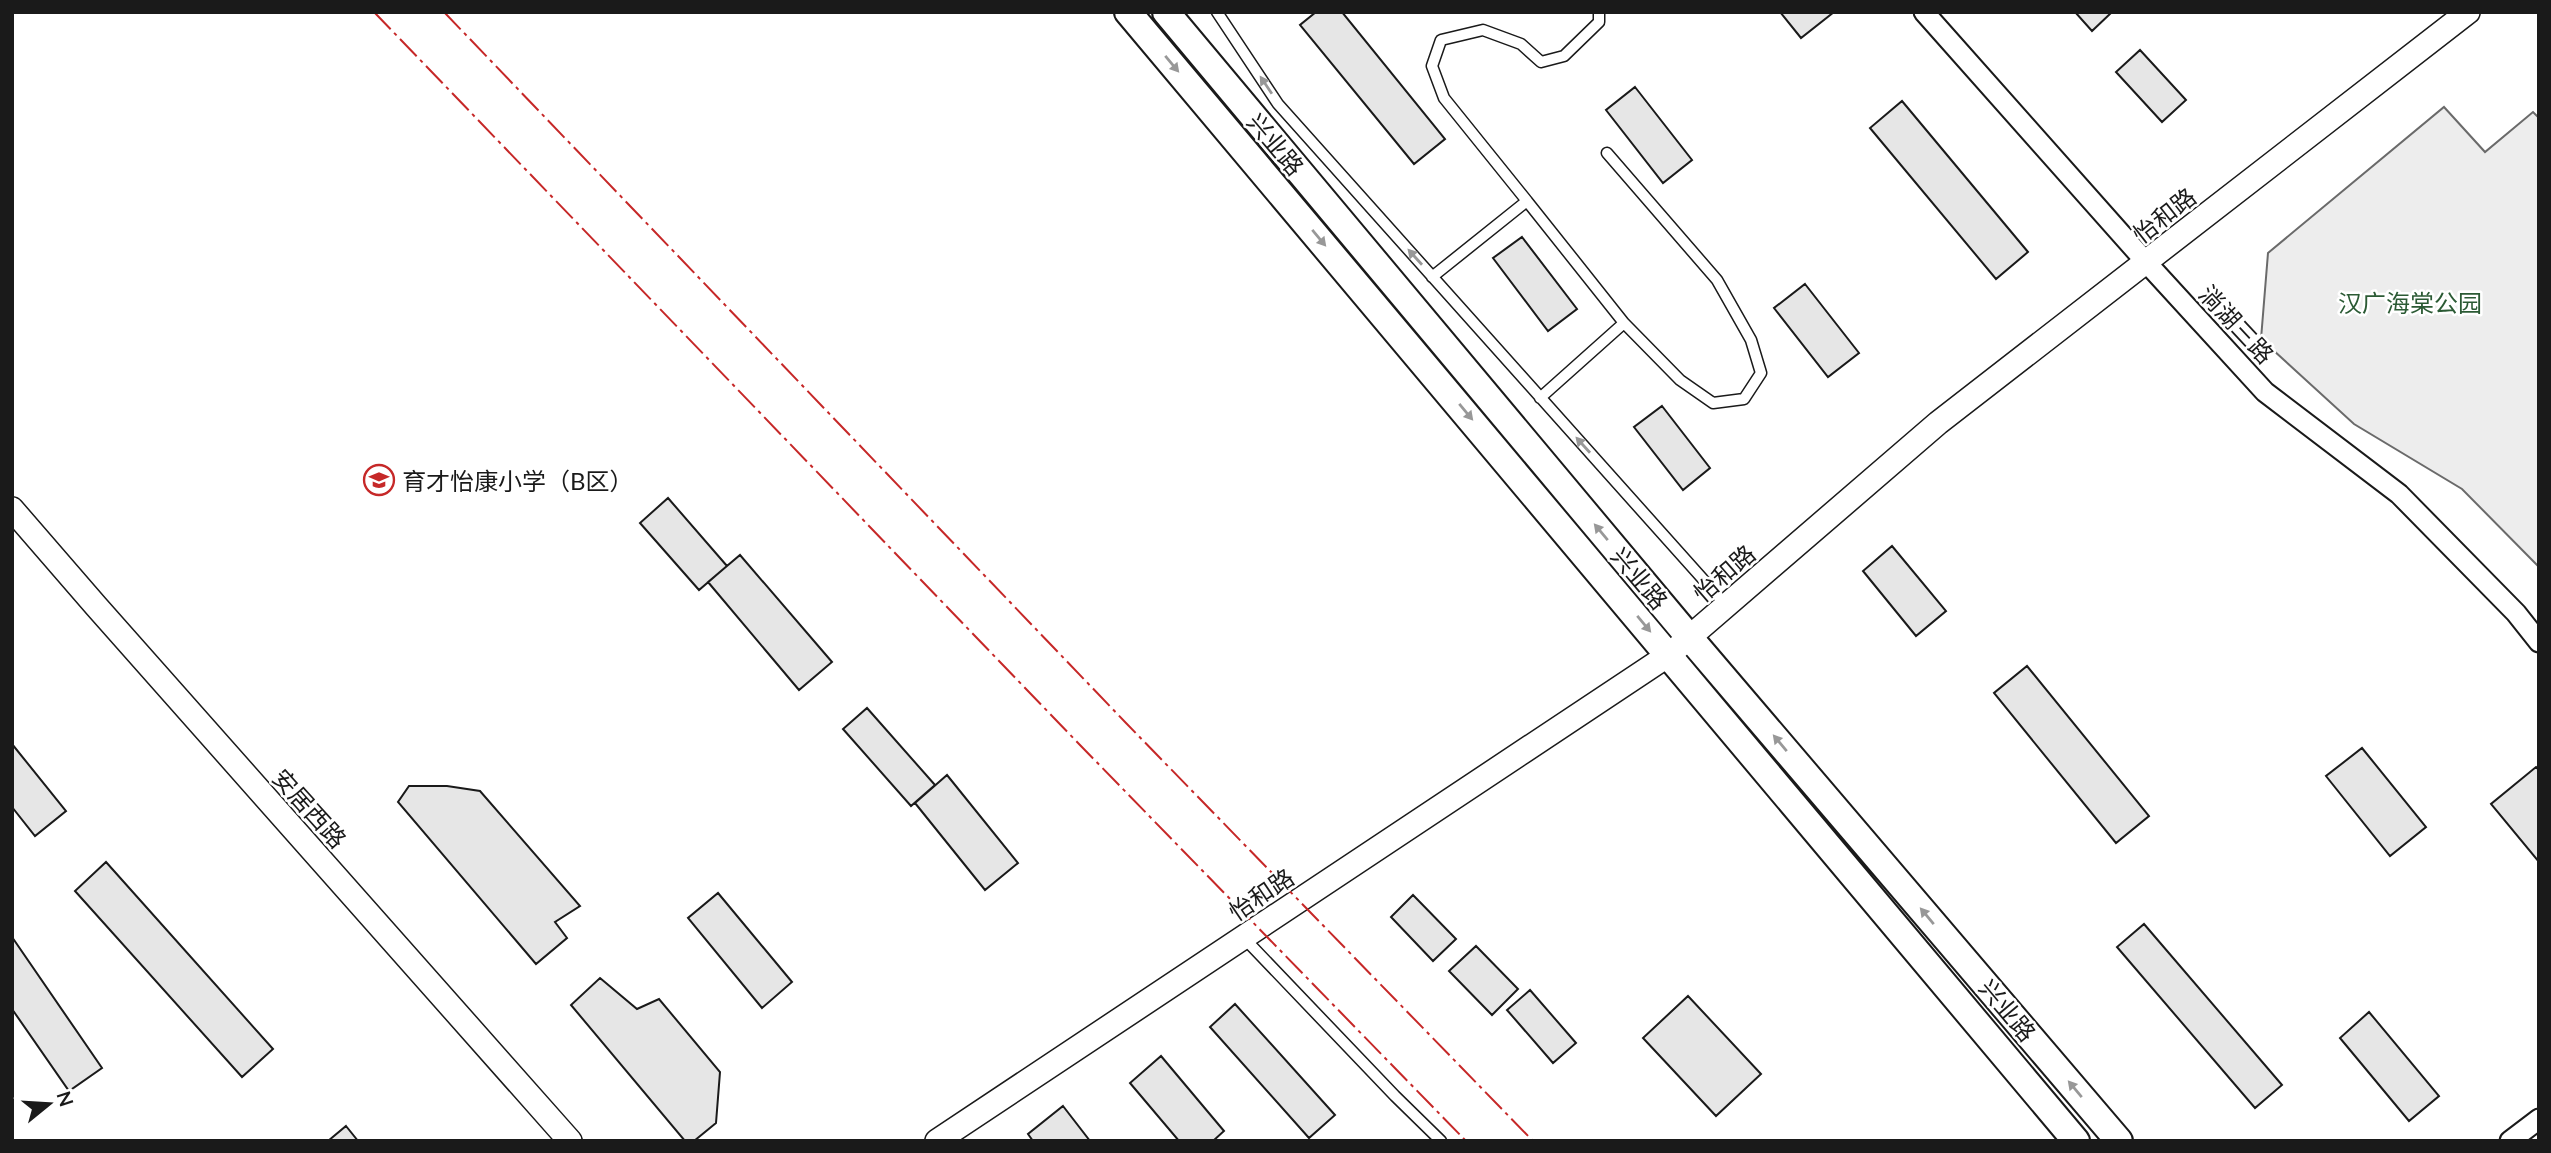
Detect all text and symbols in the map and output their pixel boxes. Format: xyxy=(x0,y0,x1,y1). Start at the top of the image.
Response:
one-way arrow xyxy=(1164,56,1179,73)
one-way arrow xyxy=(1260,76,1273,95)
street label: 兴业路 xyxy=(1242,107,1310,181)
street label: 怡和路 xyxy=(2127,181,2201,249)
one-way arrow xyxy=(1311,230,1326,247)
one-way arrow xyxy=(1407,248,1423,266)
street label: 淌湖三路 xyxy=(2194,279,2280,369)
park label: 汉广海棠公园 xyxy=(2338,288,2482,317)
one-way arrow xyxy=(1458,404,1473,421)
one-way arrow xyxy=(1575,436,1591,454)
school or university icon: 育才怡康小学（B区） xyxy=(362,463,396,497)
place label: 育才怡康小学（B区） xyxy=(402,466,634,495)
one-way arrow xyxy=(1594,523,1609,540)
street label: 怡和路 xyxy=(1687,538,1761,608)
street label: 兴业路 xyxy=(1606,541,1674,615)
one-way arrow xyxy=(1636,615,1651,632)
one-way arrow xyxy=(1772,734,1787,752)
street label: 安居西路 xyxy=(267,763,353,853)
street label: 怡和路 xyxy=(1223,862,1299,926)
one-way arrow xyxy=(1920,907,1935,924)
street label: 兴业路 xyxy=(1974,973,2042,1047)
north arrow xyxy=(14,1069,84,1139)
one-way arrow xyxy=(2067,1080,2083,1098)
text: N xyxy=(52,1088,79,1109)

